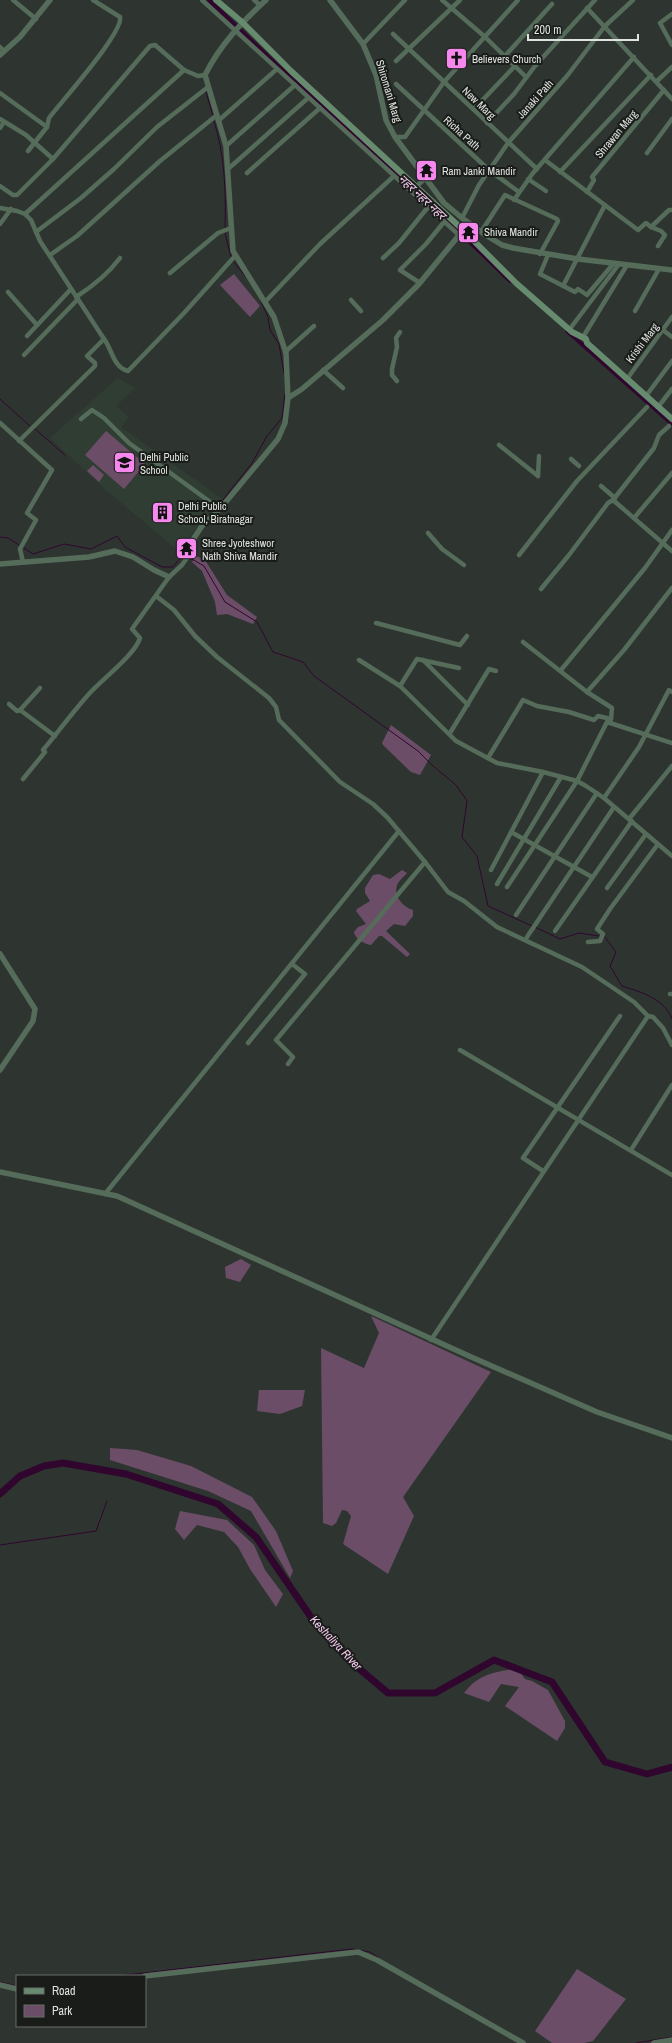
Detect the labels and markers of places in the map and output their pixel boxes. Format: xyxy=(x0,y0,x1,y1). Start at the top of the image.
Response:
church icon: Believers Church xyxy=(444,46,470,72)
place label: Believers Church xyxy=(472,52,541,66)
temple icon: Ram Janki Mandir xyxy=(413,158,439,184)
place label: Ram Janki Mandir xyxy=(442,164,516,178)
temple icon: Shiva Mandir xyxy=(456,219,482,245)
place label: Shiva Mandir xyxy=(484,225,538,239)
school or university icon: Delhi Public School xyxy=(112,450,138,476)
place label: Delhi Public School xyxy=(140,450,189,477)
building icon: Delhi Public School, Biratnagar xyxy=(149,499,175,525)
place label: Delhi Public School, Biratnagar xyxy=(178,499,253,526)
temple icon: Shree Jyoteshwor Nath Shiva Mandir xyxy=(174,536,200,562)
place label: Shree Jyoteshwor Nath Shiva Mandir xyxy=(202,536,277,563)

